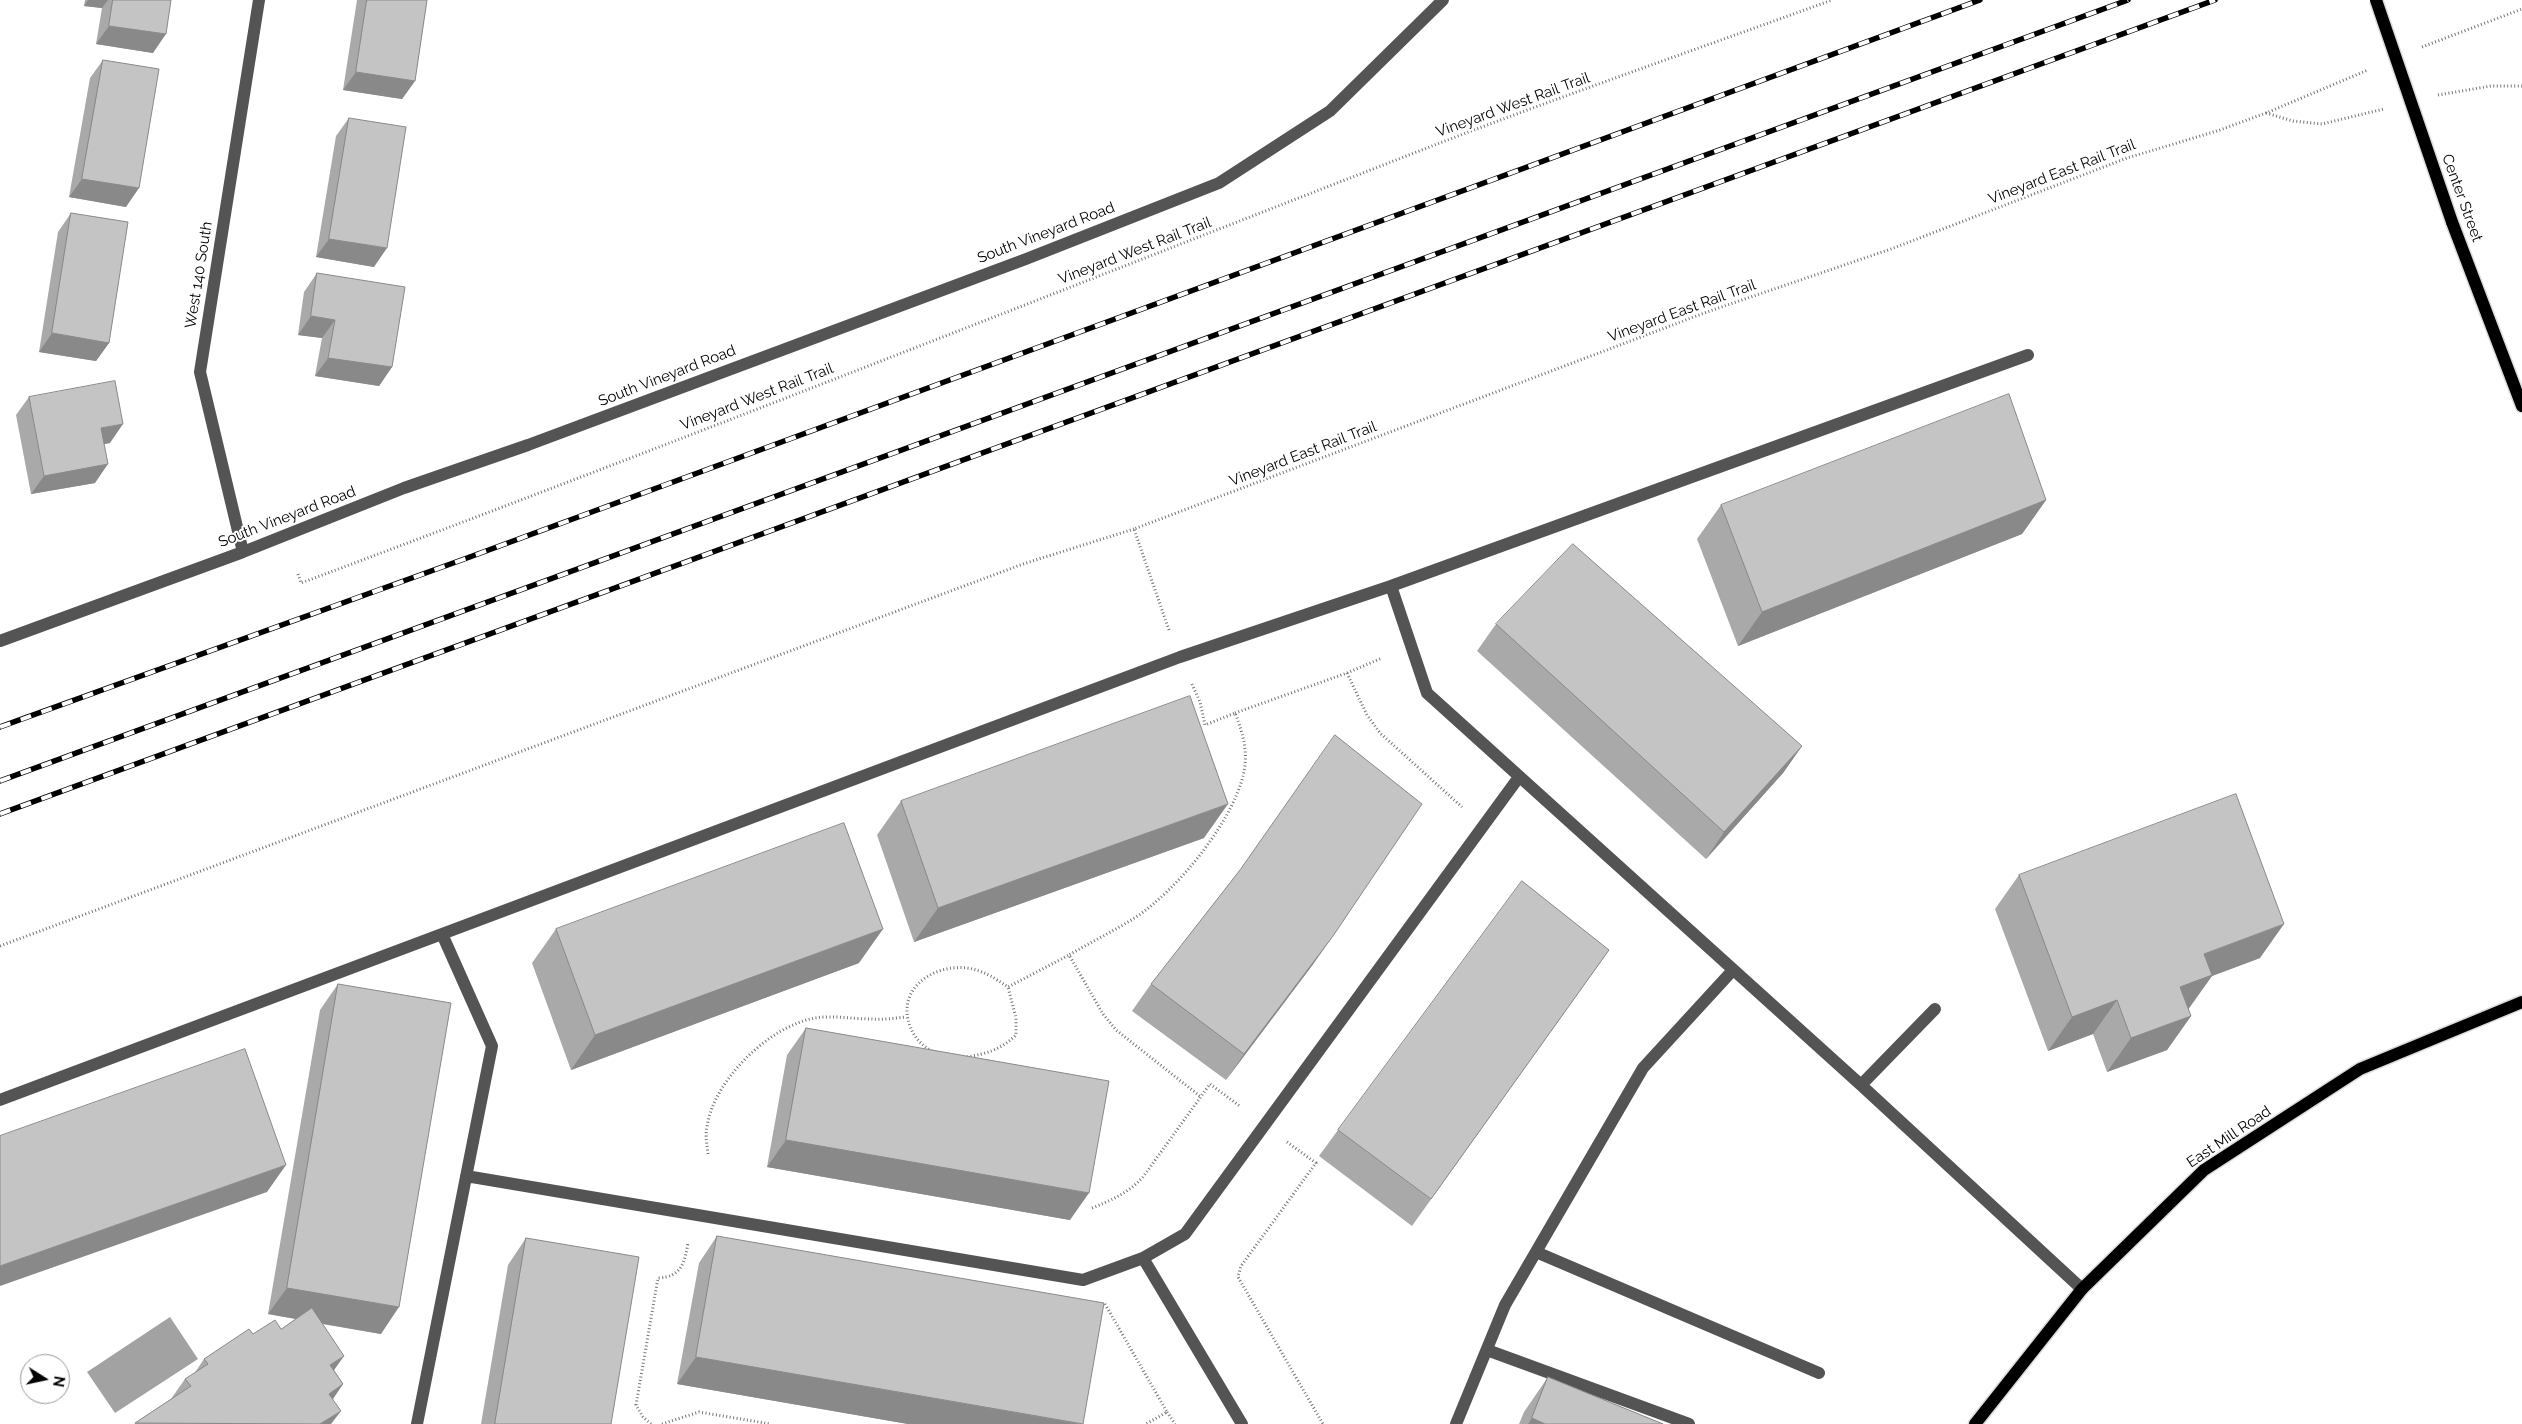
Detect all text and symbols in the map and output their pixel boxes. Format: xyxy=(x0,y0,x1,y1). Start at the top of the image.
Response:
street label: Vineyard West Rail Trail xyxy=(1434,69,1592,141)
street label: Vineyard East Rail Trail xyxy=(1986,136,2138,208)
street label: Center Street xyxy=(2438,152,2486,244)
street label: South Vineyard Road xyxy=(975,199,1117,267)
street label: Vineyard West Rail Trail xyxy=(1056,214,1214,288)
street label: West 140 South xyxy=(182,220,216,330)
street label: Vineyard East Rail Trail xyxy=(1606,276,1758,346)
street label: South Vineyard Road xyxy=(596,342,738,410)
street label: Vineyard West Rail Trail xyxy=(678,360,836,434)
street label: Vineyard East Rail Trail xyxy=(1227,418,1379,490)
street label: South Vineyard Road xyxy=(216,483,358,551)
street label: East Mill Road xyxy=(2183,1102,2275,1172)
north arrow xyxy=(20,1354,70,1404)
text: N xyxy=(50,1375,68,1388)

